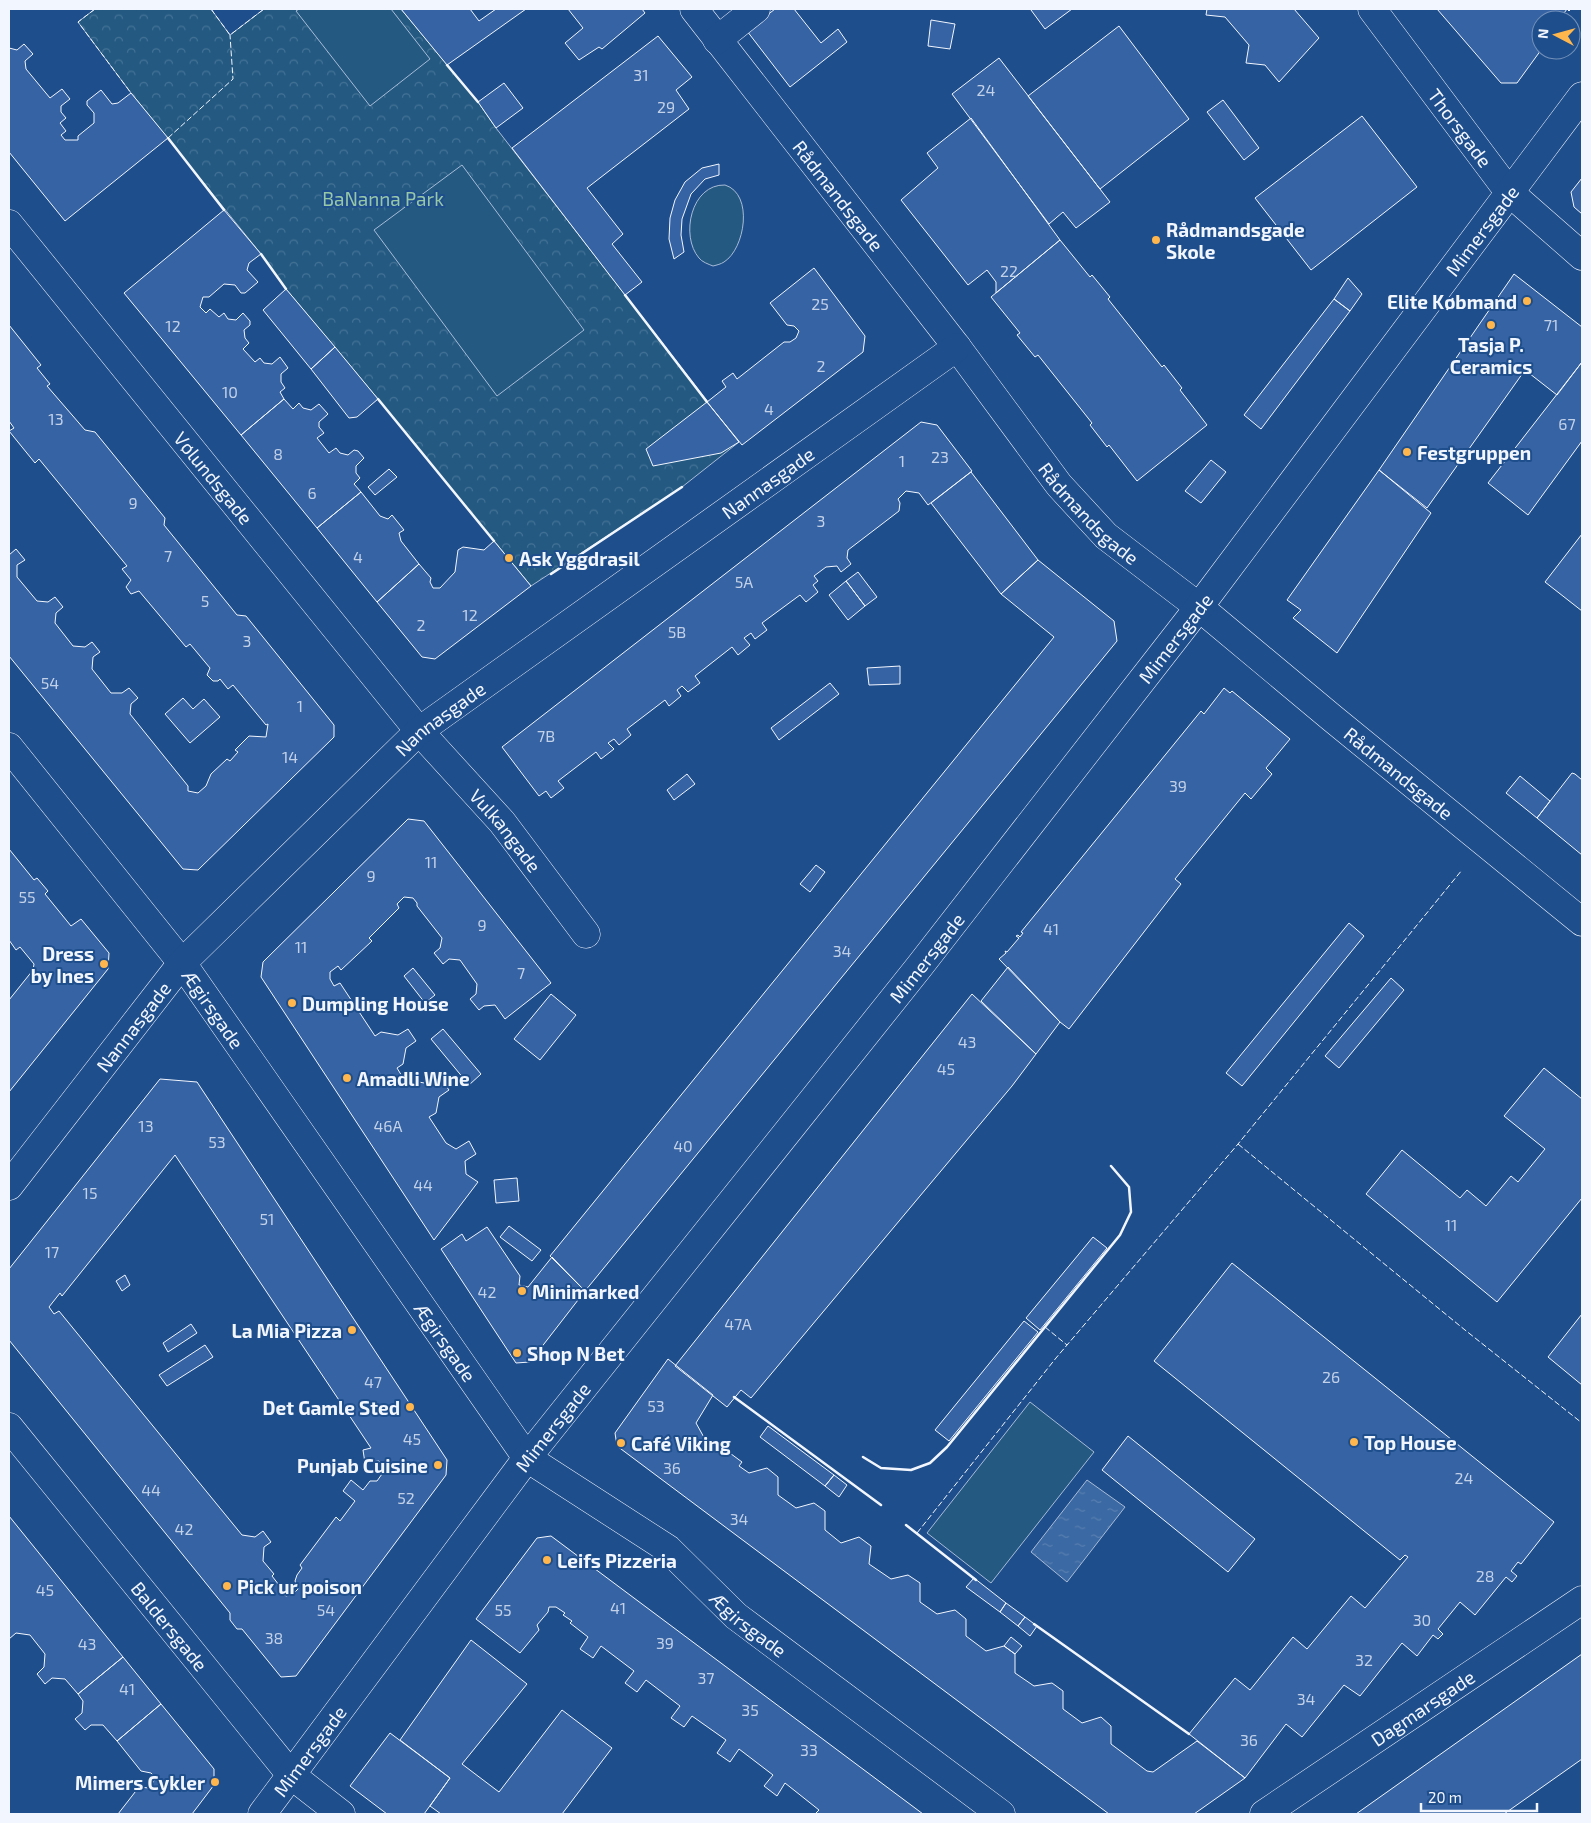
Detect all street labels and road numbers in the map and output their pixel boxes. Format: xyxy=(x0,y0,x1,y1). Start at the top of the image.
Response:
street label: Thorsgade xyxy=(1424,84,1498,171)
street label: Rådmandsgade xyxy=(789,135,889,255)
street label: Mimersgade xyxy=(1440,180,1523,280)
street label: Vølundsgade xyxy=(170,427,258,528)
street label: Nannasgade xyxy=(717,442,818,523)
street label: Rådmandsgade xyxy=(1034,457,1144,569)
street label: Mimersgade xyxy=(1133,588,1217,687)
street label: Nannasgade xyxy=(390,676,489,760)
street label: Rådmandsgade xyxy=(1340,722,1458,824)
street label: Vulkangade xyxy=(465,784,547,876)
street label: Mimersgade xyxy=(884,908,968,1007)
street label: Ægirsgade xyxy=(177,963,249,1053)
street label: Nannasgade xyxy=(91,977,175,1076)
street label: Ægirsgade xyxy=(409,1296,481,1386)
street label: Mimersgade xyxy=(510,1377,595,1476)
street label: Baldersgade xyxy=(127,1577,213,1675)
street label: Ægirsgade xyxy=(705,1585,791,1661)
street label: Dagmarsgade xyxy=(1366,1664,1479,1750)
street label: Mimersgade xyxy=(268,1701,351,1801)

